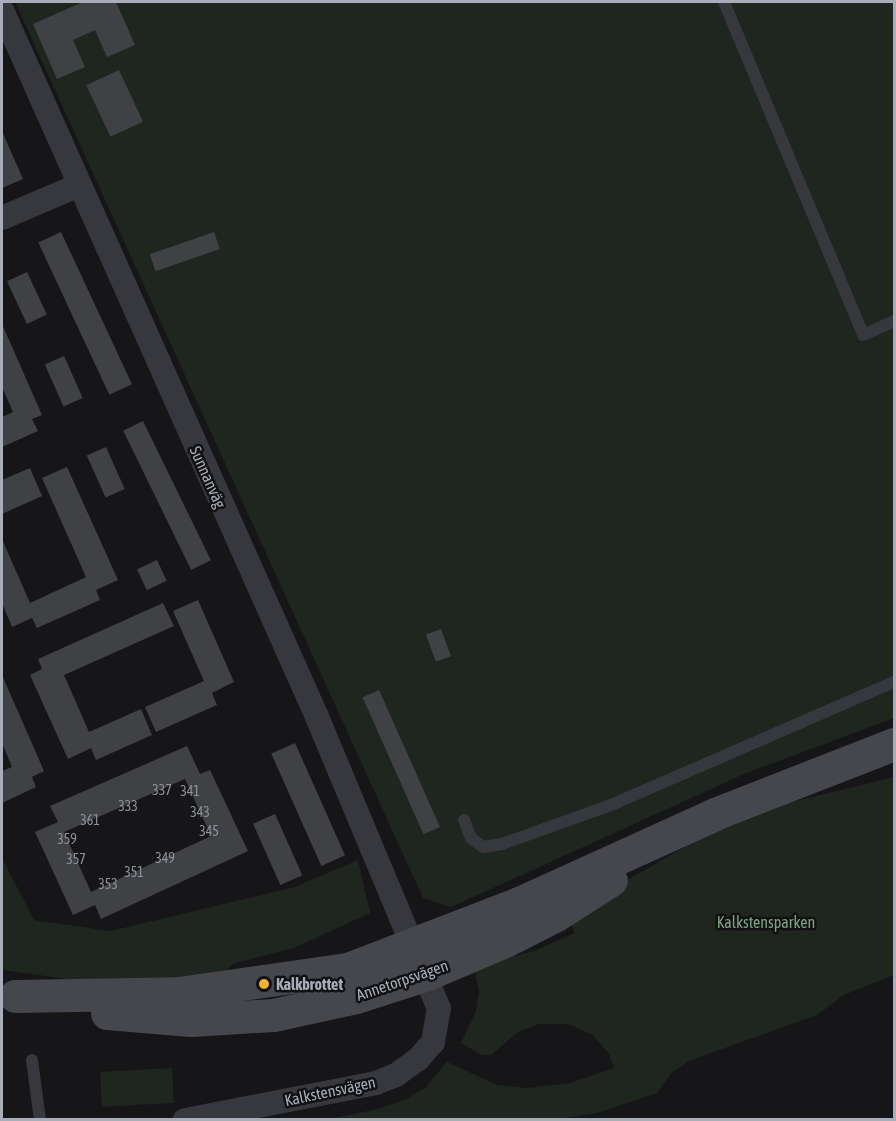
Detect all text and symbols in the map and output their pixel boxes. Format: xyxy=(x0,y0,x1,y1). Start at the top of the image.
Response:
street label: Sunnanväg xyxy=(186,443,230,511)
house number: 337 xyxy=(152,782,172,798)
house number: 341 xyxy=(180,783,200,799)
house number: 333 xyxy=(118,798,138,814)
house number: 343 xyxy=(190,804,210,820)
house number: 361 xyxy=(80,812,100,828)
house number: 345 xyxy=(199,823,219,839)
house number: 359 xyxy=(57,831,77,847)
house number: 349 xyxy=(155,850,175,866)
house number: 357 xyxy=(66,851,86,867)
house number: 351 xyxy=(124,864,144,880)
house number: 353 xyxy=(98,876,118,892)
park label: Kalkstensparken xyxy=(717,912,815,932)
street label: Annetorpsvägen xyxy=(353,955,451,1005)
place label: Kalkbrottet xyxy=(276,974,343,994)
marker: Kalkbrottet xyxy=(257,977,271,991)
street label: Kalkstensvägen xyxy=(283,1072,377,1110)

